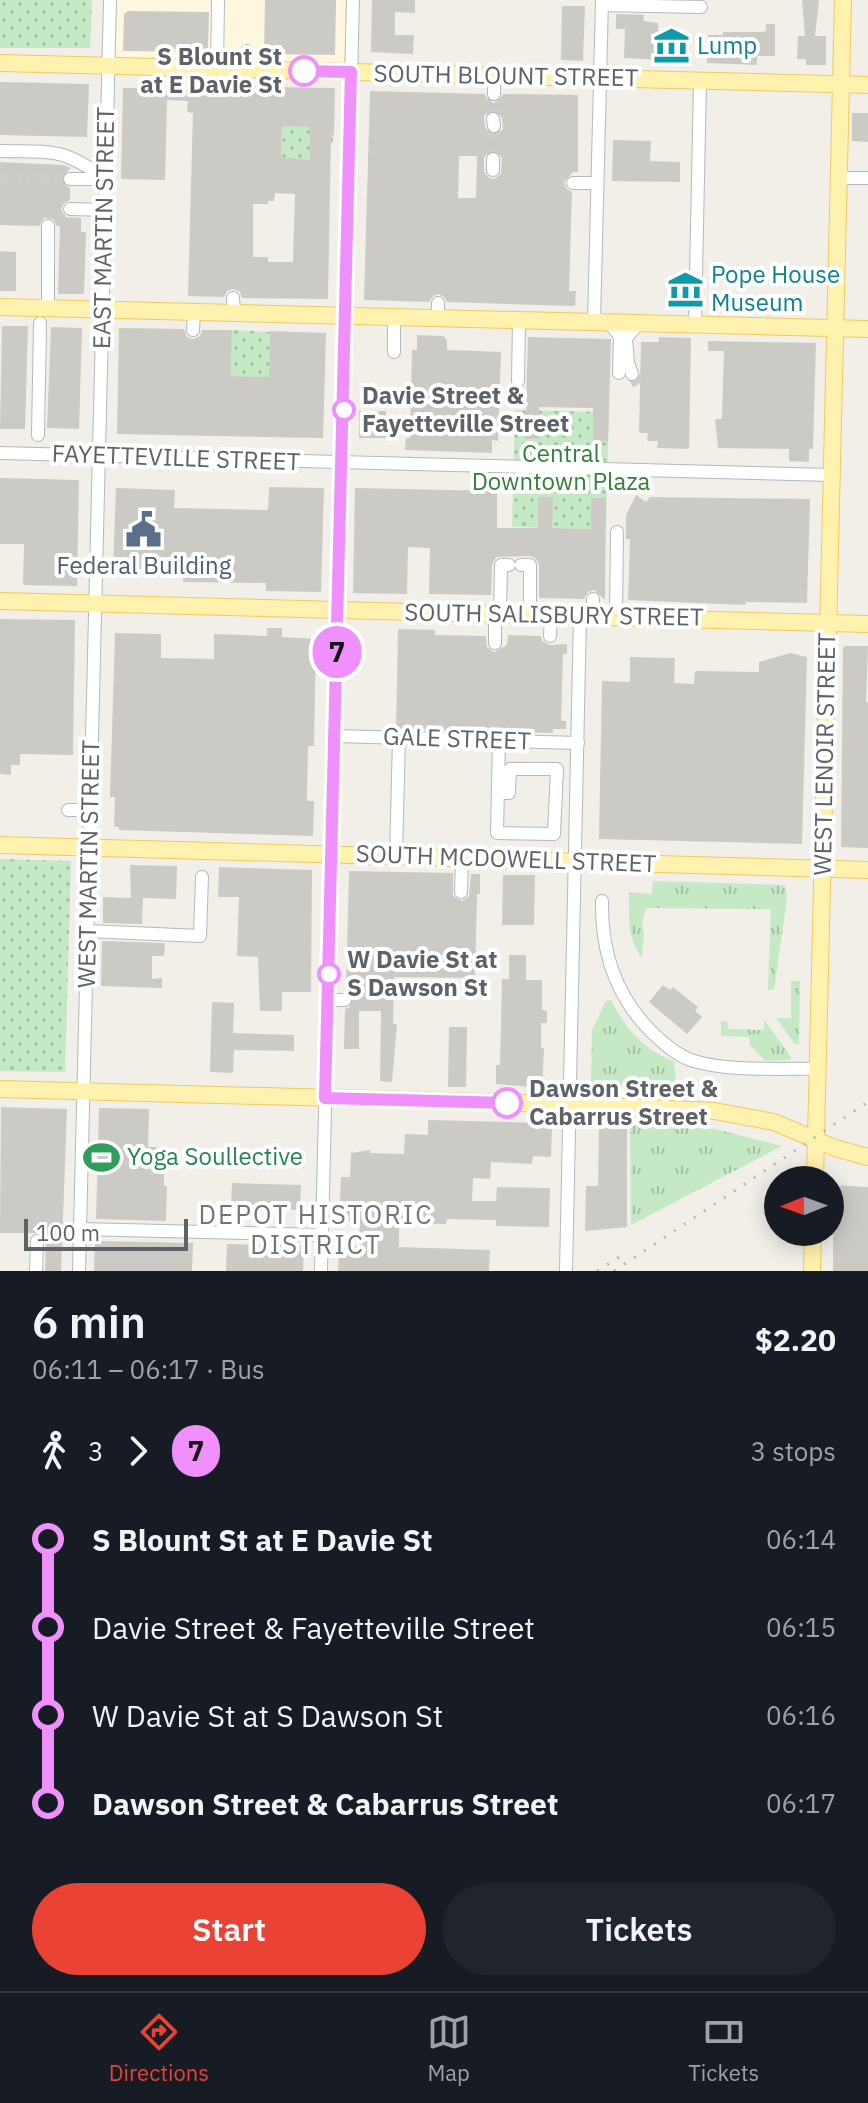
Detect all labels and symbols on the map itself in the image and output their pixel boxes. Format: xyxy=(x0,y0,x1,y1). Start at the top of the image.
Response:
museum icon: Lump xyxy=(652,27,690,65)
place label: Lump xyxy=(697,29,757,61)
place label: S Blount St at E Davie St xyxy=(140,40,282,100)
marker: S Blount St at E Davie St xyxy=(289,56,319,86)
street label: SOUTH BLOUNT STREET xyxy=(373,57,639,93)
street label: EAST MARTIN STREET xyxy=(85,106,121,349)
place label: Pope House Museum xyxy=(711,258,840,318)
museum icon: Pope House Museum xyxy=(666,270,704,308)
place label: Davie Street & Fayetteville Street xyxy=(362,379,569,439)
marker: Davie Street & Fayetteville Street xyxy=(333,399,355,421)
street label: FAYETTEVILLE STREET xyxy=(51,437,301,477)
park label: Central Downtown Plaza xyxy=(472,437,651,497)
public building icon: Federal Building xyxy=(125,510,163,548)
place label: Federal Building xyxy=(57,549,232,581)
street label: SOUTH SALISBURY STREET xyxy=(404,595,704,633)
line badge: 7 xyxy=(311,626,363,678)
street label: WEST LENOIR STREET xyxy=(806,632,842,876)
street label: GALE STREET xyxy=(382,719,532,757)
street label: WEST MARTIN STREET xyxy=(70,739,106,988)
street label: SOUTH MCDOWELL STREET xyxy=(355,837,657,879)
place label: W Davie St at S Dawson St xyxy=(347,943,498,1003)
marker: W Davie St at S Dawson St xyxy=(318,963,340,985)
place label: Dawson Street & Cabarrus Street xyxy=(529,1072,718,1132)
marker: Dawson Street & Cabarrus Street xyxy=(492,1088,522,1118)
sports icon: Yoga Soullective xyxy=(82,1138,120,1176)
place label: Yoga Soullective xyxy=(127,1140,303,1172)
north arrow xyxy=(764,1166,844,1246)
district label: DEPOT HISTORIC DISTRICT xyxy=(199,1197,433,1261)
scale bar xyxy=(24,1215,188,1251)

